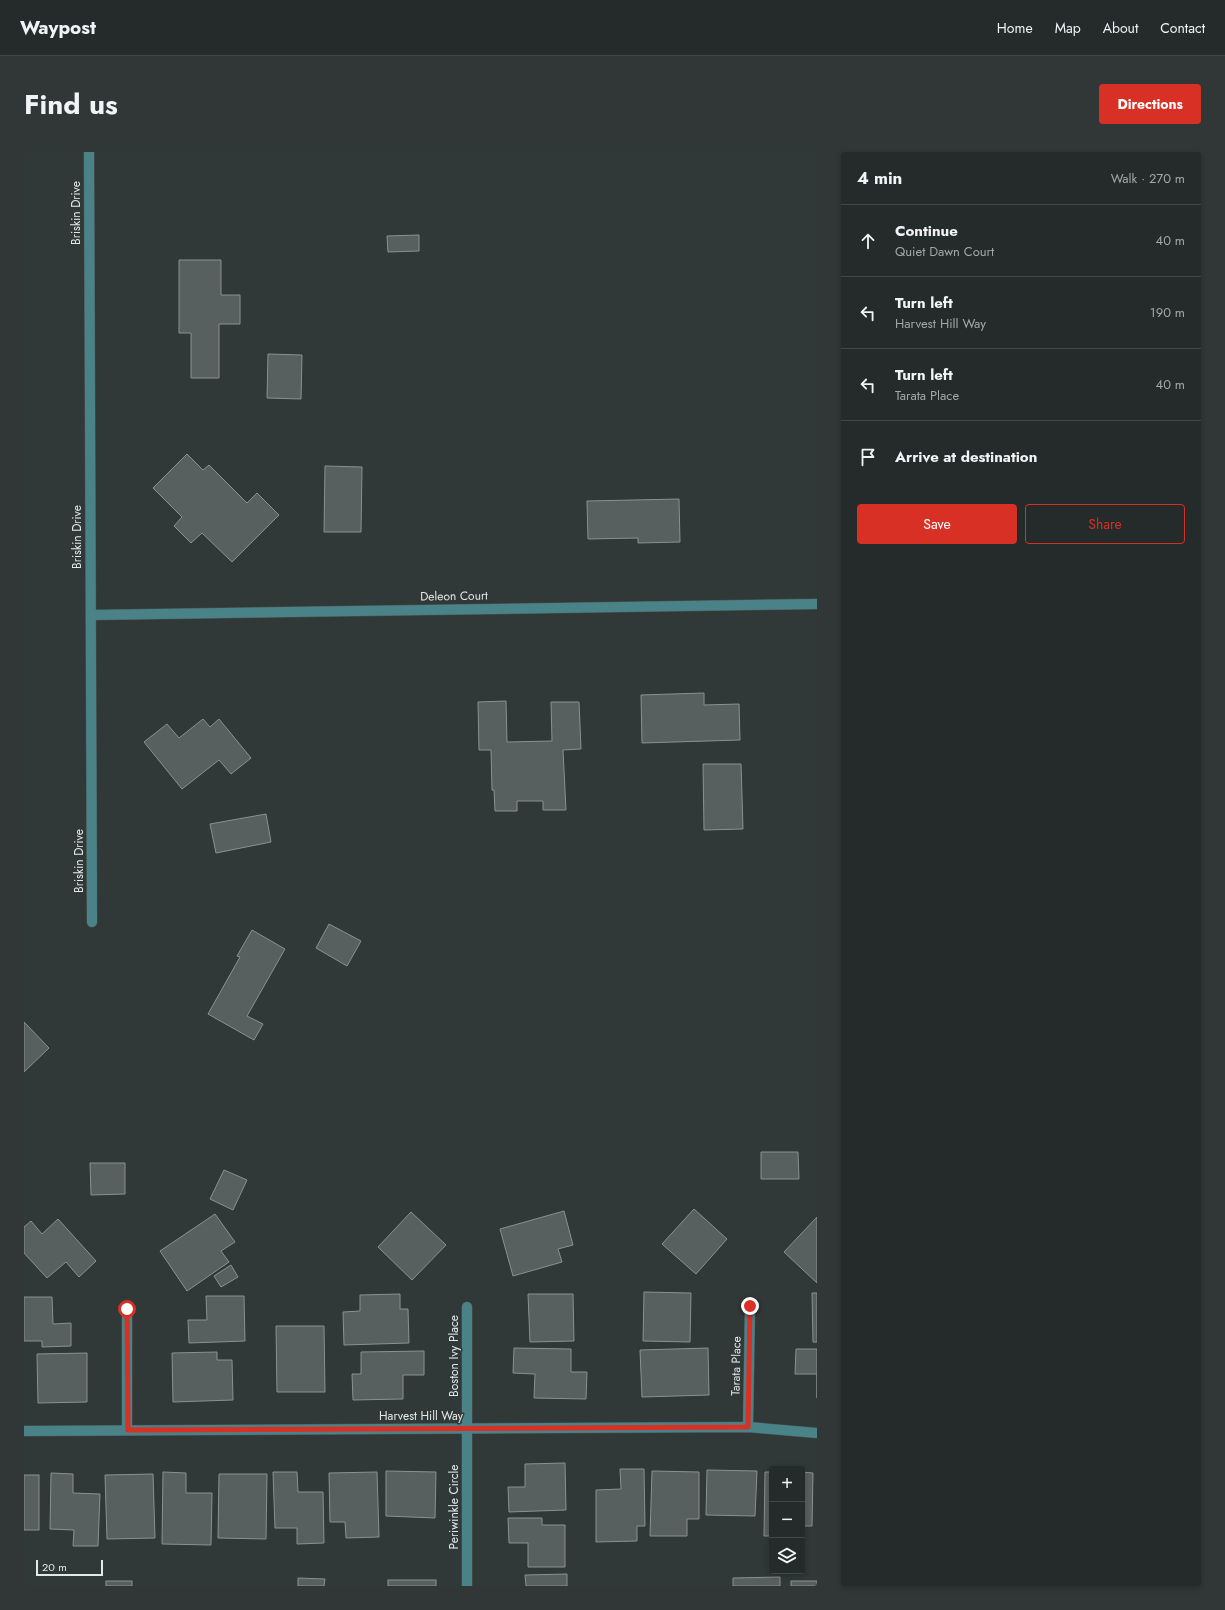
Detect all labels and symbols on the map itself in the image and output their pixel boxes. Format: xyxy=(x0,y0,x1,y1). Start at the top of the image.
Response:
street label: Briskin Drive xyxy=(67,181,85,245)
street label: Briskin Drive xyxy=(68,505,86,569)
street label: Deleon Court xyxy=(420,586,488,606)
street label: Briskin Drive xyxy=(70,829,88,893)
route end xyxy=(741,1297,759,1315)
route start xyxy=(118,1300,136,1318)
street label: Boston Ivy Place xyxy=(445,1315,463,1397)
street label: Tarata Place xyxy=(726,1336,746,1396)
street label: Harvest Hill Way xyxy=(379,1407,464,1425)
street label: Periwinkle Circle xyxy=(445,1465,463,1550)
scale bar xyxy=(36,1558,103,1577)

